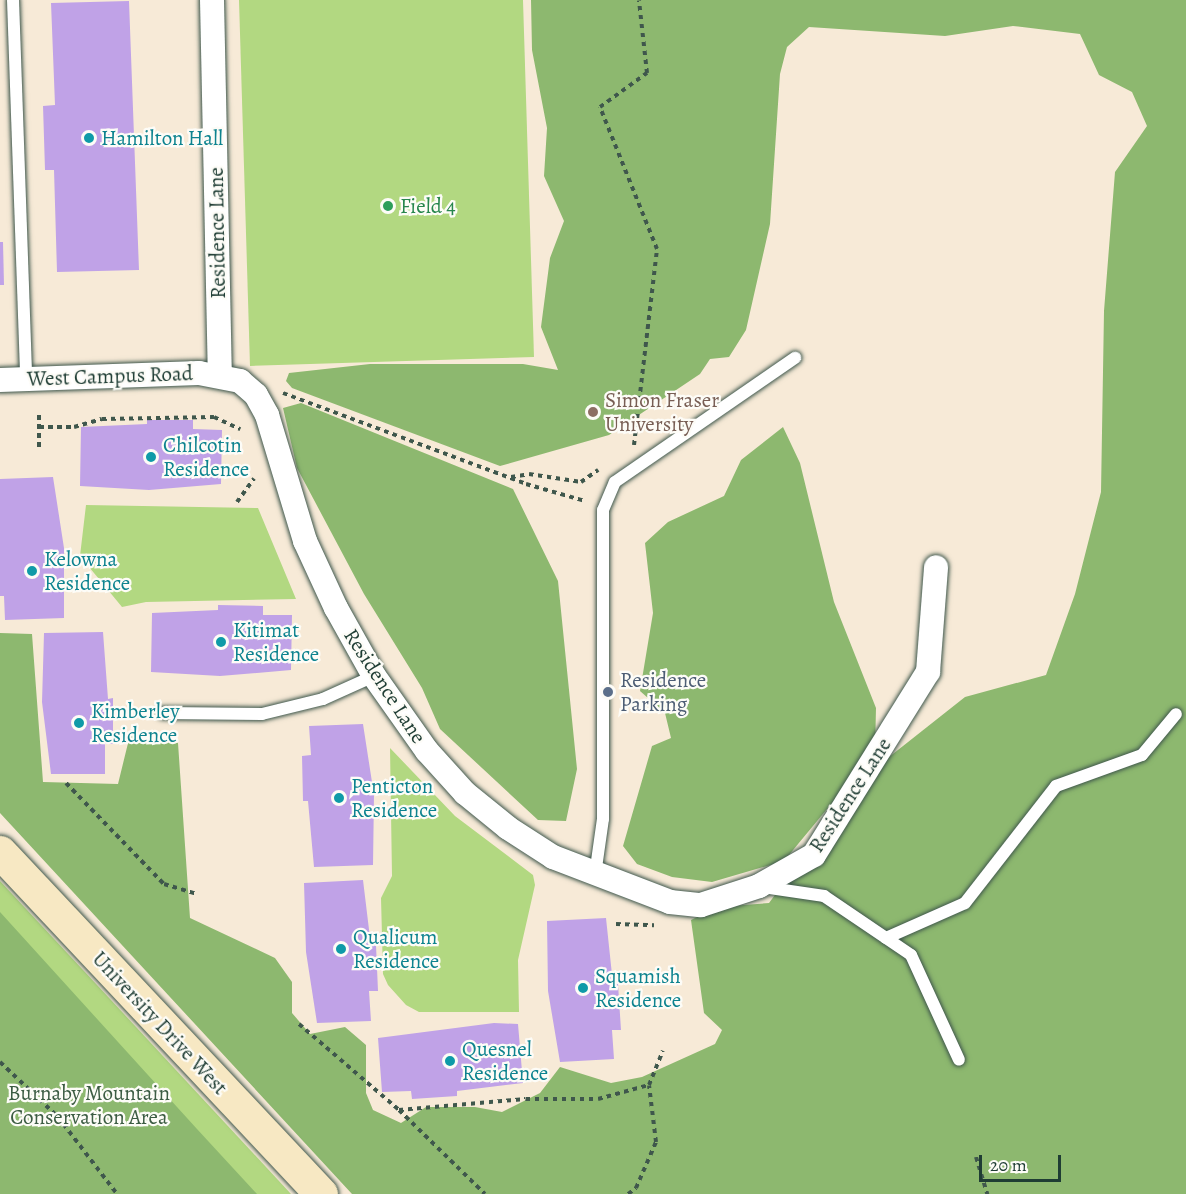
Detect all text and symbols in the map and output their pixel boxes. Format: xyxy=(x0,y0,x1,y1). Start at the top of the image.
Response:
place label: Hamilton Hall xyxy=(101,125,223,151)
marker: Hamilton Hall xyxy=(82,131,96,145)
street label: Residence Lane xyxy=(203,167,231,299)
place label: Field 4 xyxy=(400,193,456,219)
marker: Field 4 xyxy=(381,199,395,213)
street label: West Campus Road xyxy=(27,361,193,391)
place label: Simon Fraser University xyxy=(605,387,719,437)
marker: Simon Fraser University xyxy=(586,405,600,419)
place label: Chilcotin Residence xyxy=(163,432,249,482)
marker: Chilcotin Residence xyxy=(144,450,158,464)
place label: Kelowna Residence xyxy=(44,546,130,596)
marker: Kelowna Residence xyxy=(25,564,39,578)
place label: Kitimat Residence xyxy=(233,617,319,667)
street label: Residence Lane xyxy=(339,624,431,748)
marker: Kitimat Residence xyxy=(214,635,228,649)
place label: Residence Parking xyxy=(620,667,706,717)
marker: Residence Parking xyxy=(601,685,615,699)
place label: Kimberley Residence xyxy=(91,698,180,748)
marker: Kimberley Residence xyxy=(72,716,86,730)
street label: Residence Lane xyxy=(804,733,896,857)
place label: Penticton Residence xyxy=(351,773,437,823)
marker: Penticton Residence xyxy=(332,791,346,805)
place label: Qualicum Residence xyxy=(353,924,439,974)
marker: Qualicum Residence xyxy=(334,942,348,956)
street label: University Drive West xyxy=(87,946,233,1100)
place label: Squamish Residence xyxy=(595,963,681,1013)
marker: Squamish Residence xyxy=(576,981,590,995)
place label: Quesnel Residence xyxy=(462,1036,548,1086)
marker: Quesnel Residence xyxy=(443,1054,457,1068)
park label: Burnaby Mountain Conservation Area xyxy=(8,1080,170,1130)
scale bar xyxy=(982,1143,1064,1181)
text: 20 m xyxy=(990,1153,1027,1177)

